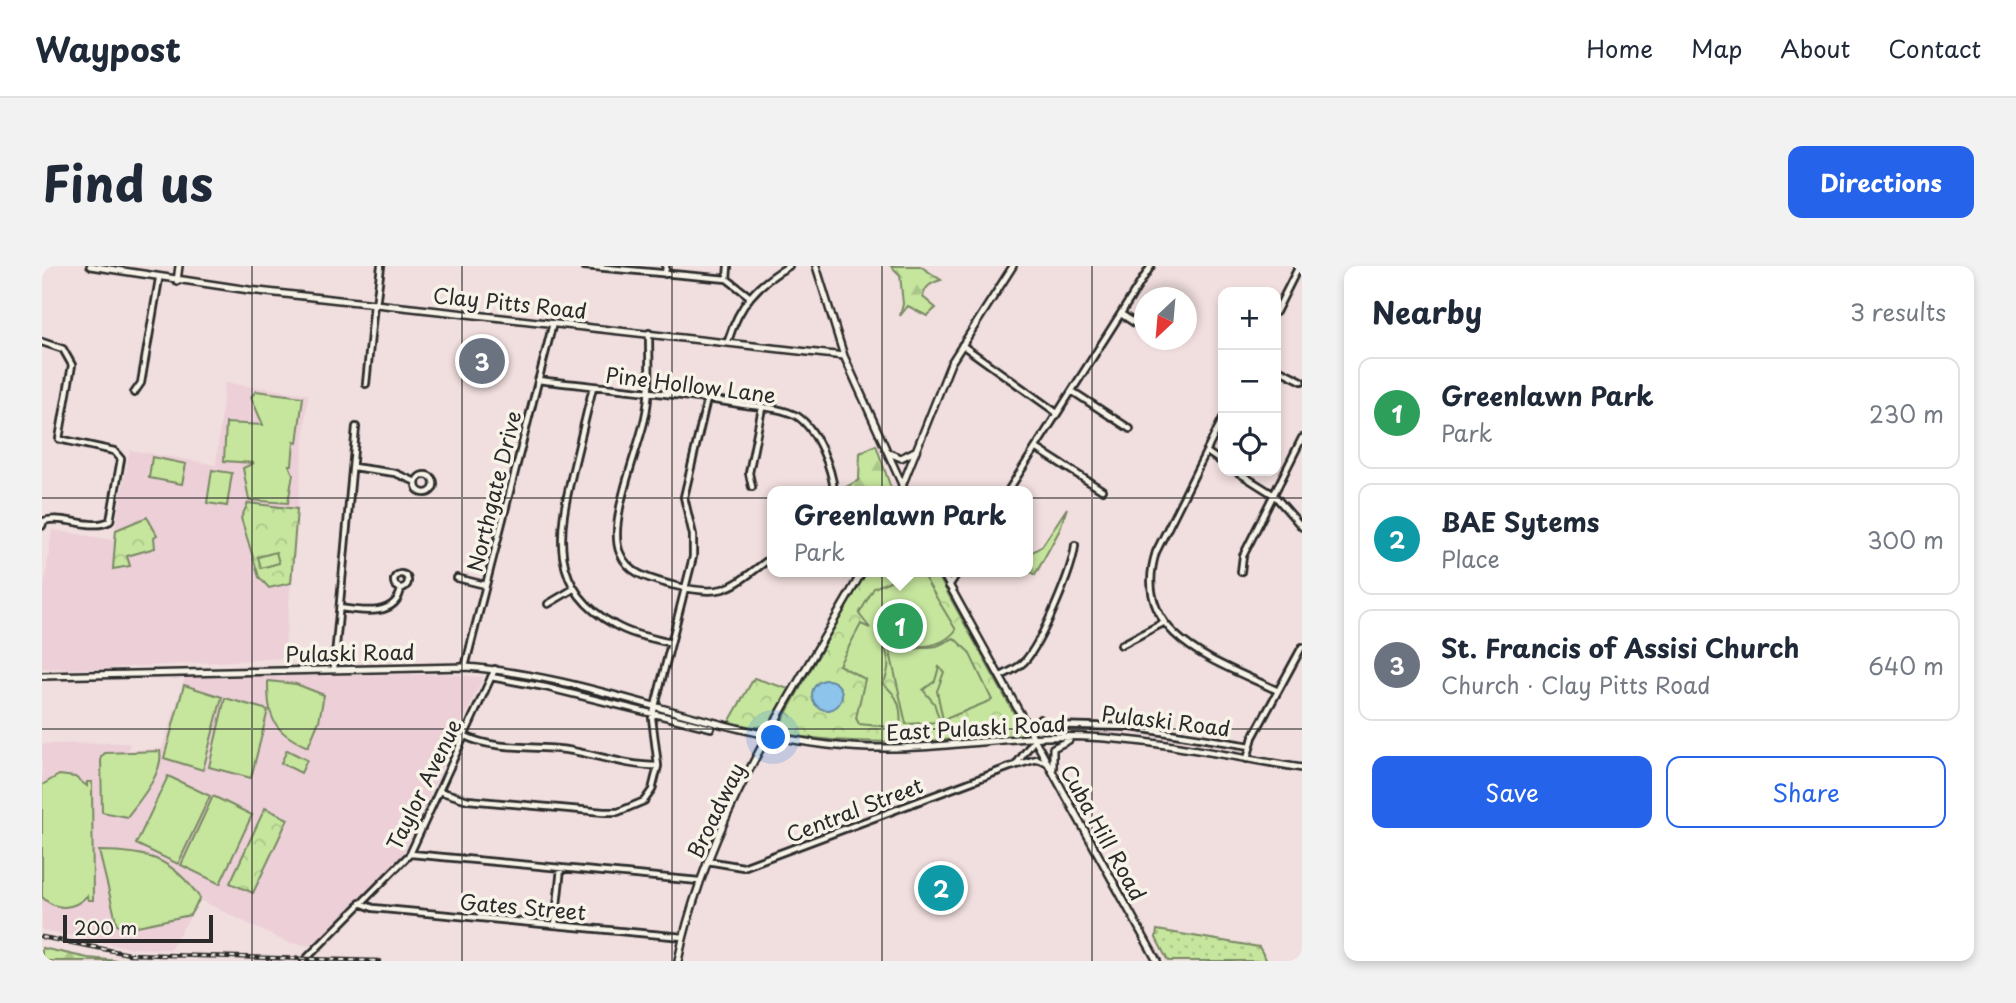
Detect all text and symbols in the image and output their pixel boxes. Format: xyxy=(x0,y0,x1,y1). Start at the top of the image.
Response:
text: Waypost xyxy=(35,23,181,73)
text: Home xyxy=(1586,30,1653,66)
text: Map xyxy=(1691,30,1742,66)
text: About xyxy=(1780,30,1850,66)
text: Contact xyxy=(1888,30,1981,66)
text: Find us xyxy=(42,145,213,219)
button: Directions xyxy=(1788,146,1974,218)
street label: Clay Pitts Road xyxy=(432,278,588,326)
north arrow xyxy=(1134,287,1197,350)
map controls xyxy=(1218,287,1281,476)
button: + xyxy=(1218,287,1281,350)
text: Nearby xyxy=(1372,289,1482,334)
text: 3 results xyxy=(1850,294,1946,329)
pin: 3 xyxy=(459,335,505,387)
button: − xyxy=(1218,350,1281,413)
street label: Pine Hollow Lane xyxy=(604,358,778,410)
text: Greenlawn Park xyxy=(1441,376,1654,415)
text: 1 xyxy=(1392,396,1403,431)
text: 230 m xyxy=(1869,396,1944,431)
street label: Northgate Drive xyxy=(458,407,528,575)
button: locate xyxy=(1218,413,1281,476)
text: Park xyxy=(1441,415,1492,450)
popup xyxy=(767,486,1033,577)
text: Greenlawn Park xyxy=(794,495,1006,534)
text: BAE Sytems xyxy=(1441,502,1599,541)
text: 2 xyxy=(1389,522,1405,557)
text: 300 m xyxy=(1867,522,1944,557)
text: Park xyxy=(794,534,845,569)
text: Place xyxy=(1441,541,1500,576)
pin: 1 xyxy=(877,600,923,652)
text: St. Francis of Assisi Church xyxy=(1441,628,1800,667)
street label: Pulaski Road xyxy=(285,635,415,669)
text: 3 xyxy=(1389,648,1405,683)
text: 640 m xyxy=(1868,648,1944,683)
text: Church · Clay Pitts Road xyxy=(1441,667,1711,702)
street label: Pulaski Road xyxy=(1100,696,1232,744)
street label: East Pulaski Road xyxy=(885,706,1067,748)
street label: Taylor Avenue xyxy=(377,713,469,855)
your location xyxy=(756,720,790,754)
button: Save xyxy=(1372,756,1652,828)
button: Share xyxy=(1666,756,1946,828)
street label: Broadway xyxy=(678,757,752,863)
street label: Cuba Hill Road xyxy=(1053,758,1155,906)
street label: Central Street xyxy=(781,768,927,850)
pin: 2 xyxy=(918,862,964,914)
street label: Gates Street xyxy=(458,885,588,927)
scale bar xyxy=(63,912,214,944)
text: 200 m xyxy=(74,913,137,941)

